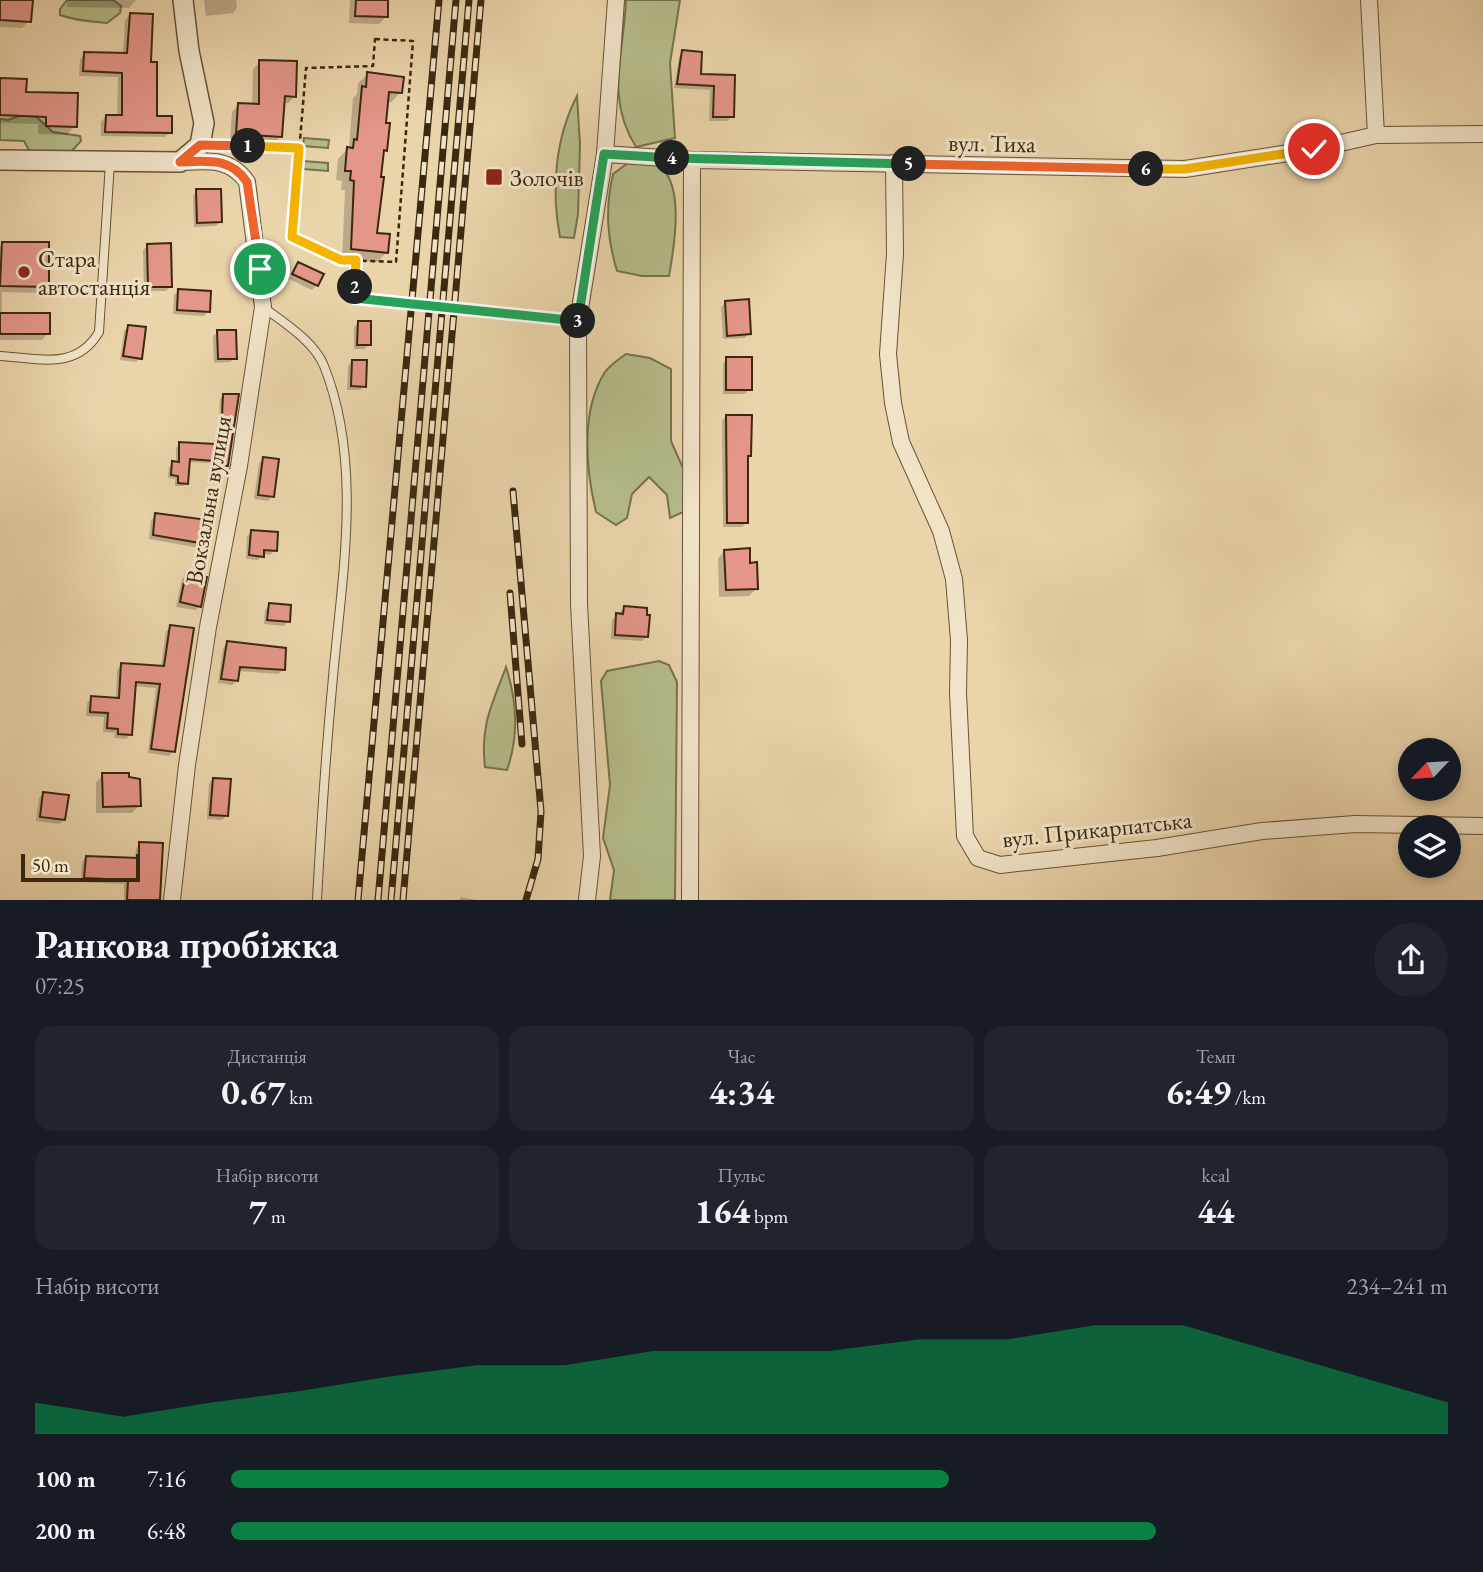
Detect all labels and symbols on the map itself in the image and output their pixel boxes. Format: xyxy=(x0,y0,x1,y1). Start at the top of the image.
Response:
pin xyxy=(1284,119,1344,179)
street label: вул. Тиха xyxy=(948,127,1036,159)
pin: 1 xyxy=(230,128,266,164)
pin: 4 xyxy=(654,140,690,176)
pin: 5 xyxy=(892,146,926,182)
pin: 6 xyxy=(1128,152,1164,186)
place label: Золочів xyxy=(510,162,584,193)
marker: Золочів xyxy=(484,167,504,187)
pin xyxy=(230,239,290,299)
place label: Стара автостанція xyxy=(38,243,150,302)
marker: Стара автостанція xyxy=(16,264,32,280)
pin: 2 xyxy=(338,270,372,304)
pin: 3 xyxy=(560,304,596,338)
street label: Вокзальна вулиця xyxy=(178,413,238,587)
north arrow xyxy=(1398,738,1461,802)
street label: вул. Прикарпатська xyxy=(1001,804,1194,854)
scale bar xyxy=(21,851,140,883)

